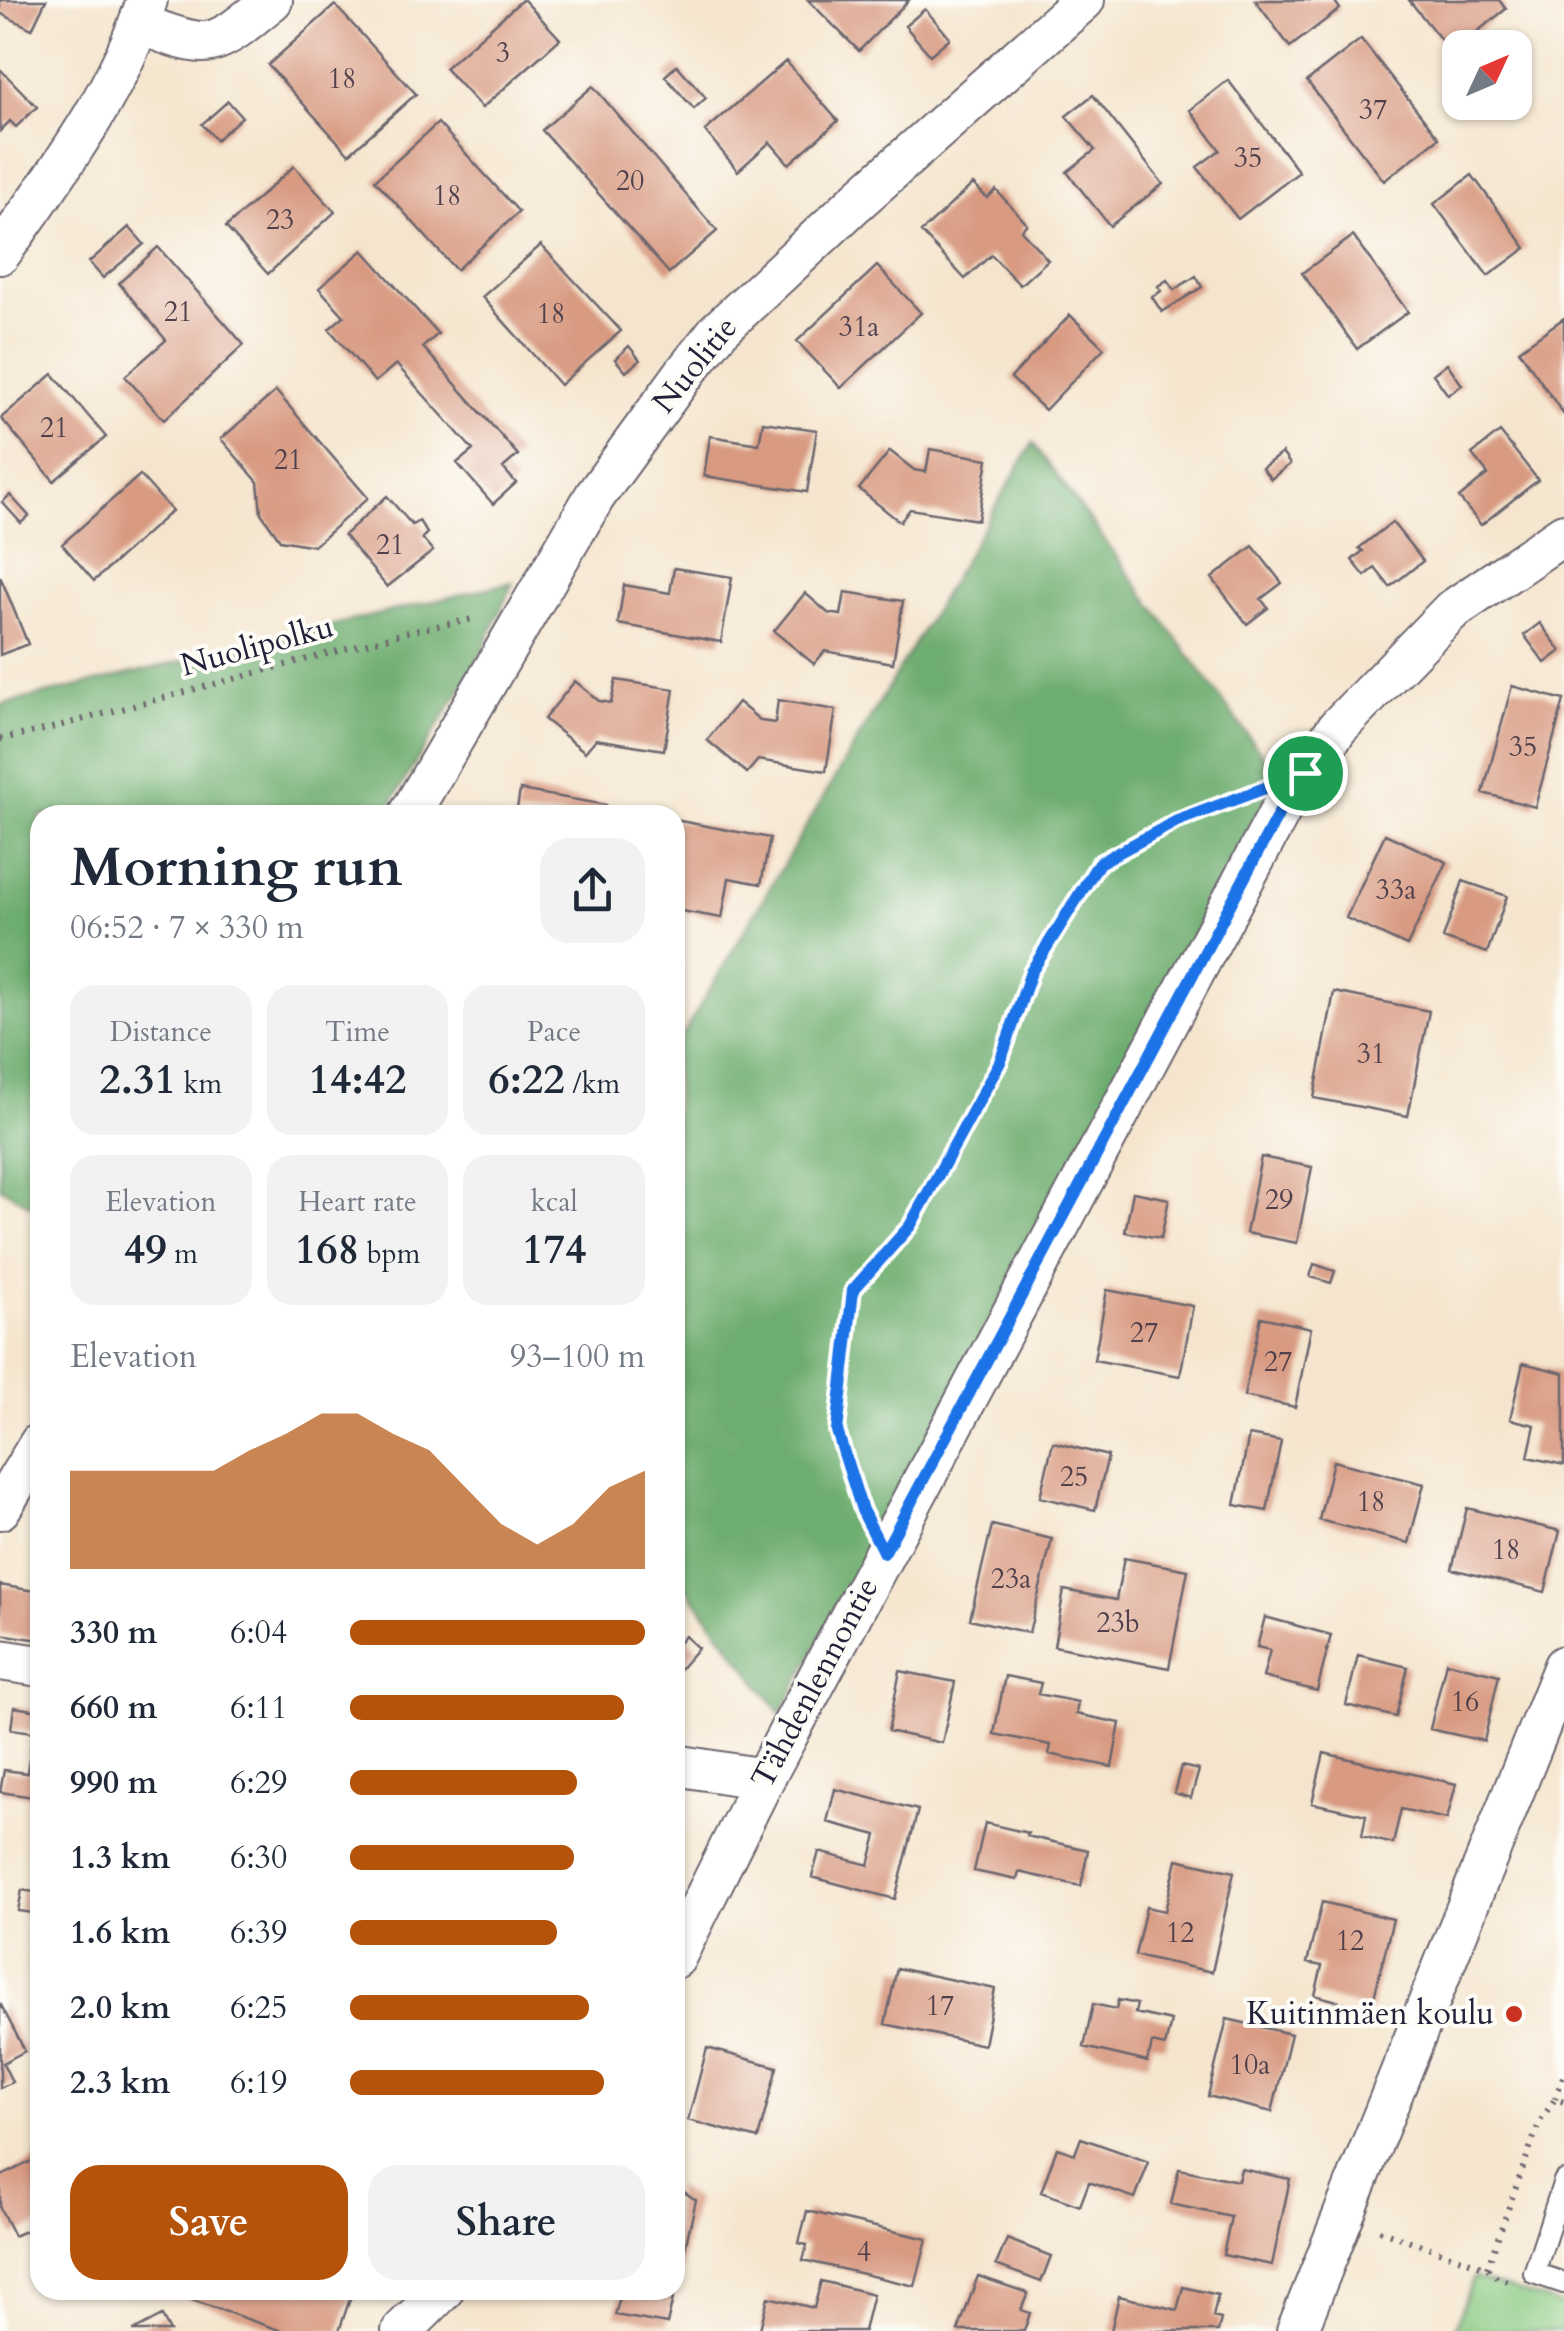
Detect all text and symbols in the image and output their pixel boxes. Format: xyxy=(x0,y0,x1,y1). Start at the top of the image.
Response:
north arrow xyxy=(1442,30,1532,120)
map controls xyxy=(1442,30,1532,120)
house number: 3 xyxy=(496,34,510,72)
house number: 18 xyxy=(328,60,356,98)
house number: 37 xyxy=(1359,91,1387,129)
house number: 35 xyxy=(1234,139,1262,177)
house number: 20 xyxy=(616,162,644,200)
house number: 18 xyxy=(433,177,461,215)
house number: 23 xyxy=(266,201,294,239)
house number: 21 xyxy=(164,293,192,331)
house number: 18 xyxy=(537,295,565,333)
street label: Nuolitie xyxy=(642,307,748,423)
house number: 31a xyxy=(839,308,879,346)
house number: 21 xyxy=(40,409,68,447)
house number: 21 xyxy=(274,441,302,479)
house number: 21 xyxy=(376,526,404,564)
street label: Nuolipolku xyxy=(176,605,338,687)
house number: 35 xyxy=(1509,728,1537,766)
pin xyxy=(1263,731,1348,816)
icon: arrive xyxy=(1278,746,1333,801)
text: Morning run xyxy=(70,831,403,905)
button: share xyxy=(540,838,645,943)
house number: 33a xyxy=(1376,871,1416,909)
text: 06:52 · 7 × 330 m xyxy=(70,906,304,950)
text: Distance xyxy=(110,1013,212,1051)
text: Time xyxy=(325,1013,390,1051)
text: Pace xyxy=(527,1013,581,1051)
house number: 31 xyxy=(1357,1035,1385,1073)
text: 2.31 xyxy=(99,1051,176,1108)
text: 14:42 xyxy=(308,1051,407,1108)
text: 6:22 xyxy=(488,1051,565,1108)
text: km xyxy=(176,1065,222,1103)
text: /km xyxy=(565,1065,620,1103)
house number: 29 xyxy=(1265,1181,1293,1219)
text: Elevation xyxy=(105,1183,216,1221)
text: Heart rate xyxy=(298,1183,417,1221)
text: kcal xyxy=(531,1183,578,1221)
text: 49 xyxy=(124,1221,167,1278)
text: 168 xyxy=(295,1221,359,1278)
text: 174 xyxy=(522,1221,586,1278)
text: m xyxy=(167,1235,198,1273)
text: bpm xyxy=(359,1235,420,1273)
house number: 27 xyxy=(1130,1314,1158,1352)
text: Elevation xyxy=(70,1335,197,1379)
text: 93–100 m xyxy=(510,1335,645,1379)
house number: 27 xyxy=(1264,1343,1292,1381)
house number: 25 xyxy=(1060,1458,1088,1496)
house number: 18 xyxy=(1357,1483,1385,1521)
house number: 18 xyxy=(1492,1531,1520,1569)
house number: 23a xyxy=(991,1560,1031,1598)
street label: Tähdenlennontie xyxy=(741,1570,889,1796)
house number: 23b xyxy=(1096,1604,1140,1642)
text: 330 m xyxy=(70,1611,157,1655)
text: 6:04 xyxy=(230,1611,287,1655)
house number: 16 xyxy=(1451,1683,1479,1721)
text: 660 m xyxy=(70,1686,157,1730)
text: 6:11 xyxy=(230,1686,287,1730)
text: 990 m xyxy=(70,1761,157,1805)
text: 6:29 xyxy=(230,1761,287,1805)
text: 1.3 km xyxy=(70,1836,170,1880)
text: 6:30 xyxy=(230,1836,287,1880)
text: 1.6 km xyxy=(70,1911,170,1955)
text: 6:39 xyxy=(230,1911,287,1955)
house number: 12 xyxy=(1166,1914,1194,1952)
house number: 12 xyxy=(1336,1922,1364,1960)
text: 2.0 km xyxy=(70,1986,170,2030)
text: 6:25 xyxy=(230,1986,287,2030)
house number: 17 xyxy=(926,1987,954,2025)
place label: Kuitinmäen koulu xyxy=(1246,1992,1494,2036)
marker: Kuitinmäen koulu xyxy=(1503,2003,1525,2025)
house number: 10a xyxy=(1230,2046,1270,2084)
text: 2.3 km xyxy=(70,2061,170,2105)
text: 6:19 xyxy=(230,2061,287,2105)
button: Save xyxy=(70,2165,348,2280)
button: Share xyxy=(368,2165,645,2280)
house number: 4 xyxy=(857,2233,871,2271)

